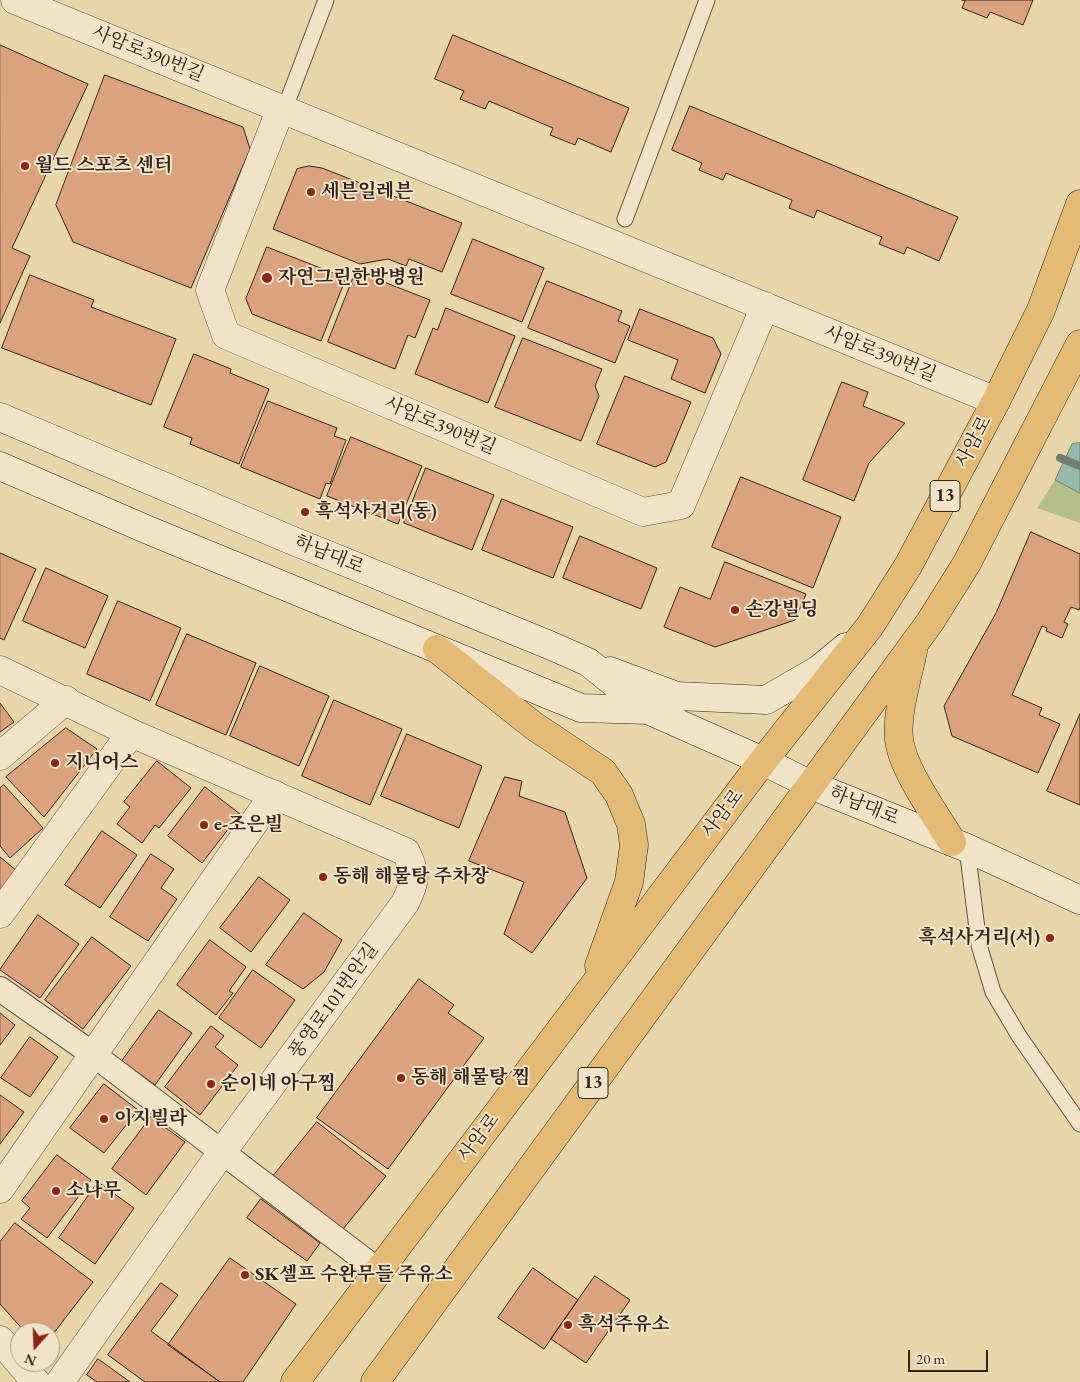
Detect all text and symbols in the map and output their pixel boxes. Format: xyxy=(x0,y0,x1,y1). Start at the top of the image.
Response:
street label: 사암로390번길 xyxy=(89,21,207,87)
place label: 월드 스포츠 센터 xyxy=(35,155,172,177)
marker: 월드 스포츠 센터 xyxy=(19,160,31,172)
place label: 세븐일레븐 xyxy=(321,181,413,203)
marker: 세븐일레븐 xyxy=(305,186,317,198)
place label: 자연그린한방병원 xyxy=(278,267,425,289)
marker: 자연그린한방병원 xyxy=(260,271,274,285)
street label: 사암로390번길 xyxy=(821,321,939,387)
street label: 사암로390번길 xyxy=(381,392,499,460)
street label: 사암로 xyxy=(951,412,997,472)
road number: 13 xyxy=(930,481,960,512)
place label: 흑석사거리(동) xyxy=(315,501,437,523)
marker: 흑석사거리(동) xyxy=(299,506,311,518)
street label: 하남대로 xyxy=(291,531,367,579)
place label: 손강빌딩 xyxy=(745,599,818,621)
marker: 손강빌딩 xyxy=(729,604,741,616)
place label: 지니어스 xyxy=(65,752,138,774)
marker: 지니어스 xyxy=(49,757,61,769)
street label: 하남대로 xyxy=(826,782,902,830)
street label: 사암로 xyxy=(697,785,749,843)
place label: e-조은빌 xyxy=(214,814,283,836)
marker: e-조은빌 xyxy=(198,819,210,831)
place label: 동해 해물탕 주차장 xyxy=(333,866,489,888)
marker: 동해 해물탕 주차장 xyxy=(317,871,329,883)
place label: 흑석사거리(서) xyxy=(918,927,1040,949)
marker: 흑석사거리(서) xyxy=(1044,932,1056,944)
street label: 풍영로101번안길 xyxy=(284,939,384,1063)
place label: 동해 해물탕 찜 xyxy=(411,1067,530,1089)
road number: 13 xyxy=(578,1068,608,1098)
marker: 동해 해물탕 찜 xyxy=(395,1072,407,1084)
place label: 순이네 아구찜 xyxy=(221,1073,336,1095)
marker: 순이네 아구찜 xyxy=(205,1078,217,1090)
place label: 이지빌라 xyxy=(114,1108,187,1130)
street label: 사암로 xyxy=(453,1109,505,1167)
marker: 이지빌라 xyxy=(98,1113,110,1125)
place label: 소나무 xyxy=(66,1180,121,1202)
marker: 소나무 xyxy=(50,1185,62,1197)
place label: SK셀프 수완무들 주유소 xyxy=(255,1264,453,1286)
marker: SK셀프 수완무들 주유소 xyxy=(239,1269,251,1281)
place label: 흑석주유소 xyxy=(578,1314,670,1336)
marker: 흑석주유소 xyxy=(562,1319,574,1331)
north arrow xyxy=(10,1322,60,1372)
scale bar xyxy=(910,1340,990,1372)
text: 20 m xyxy=(916,1349,945,1368)
text: N xyxy=(22,1350,39,1371)

